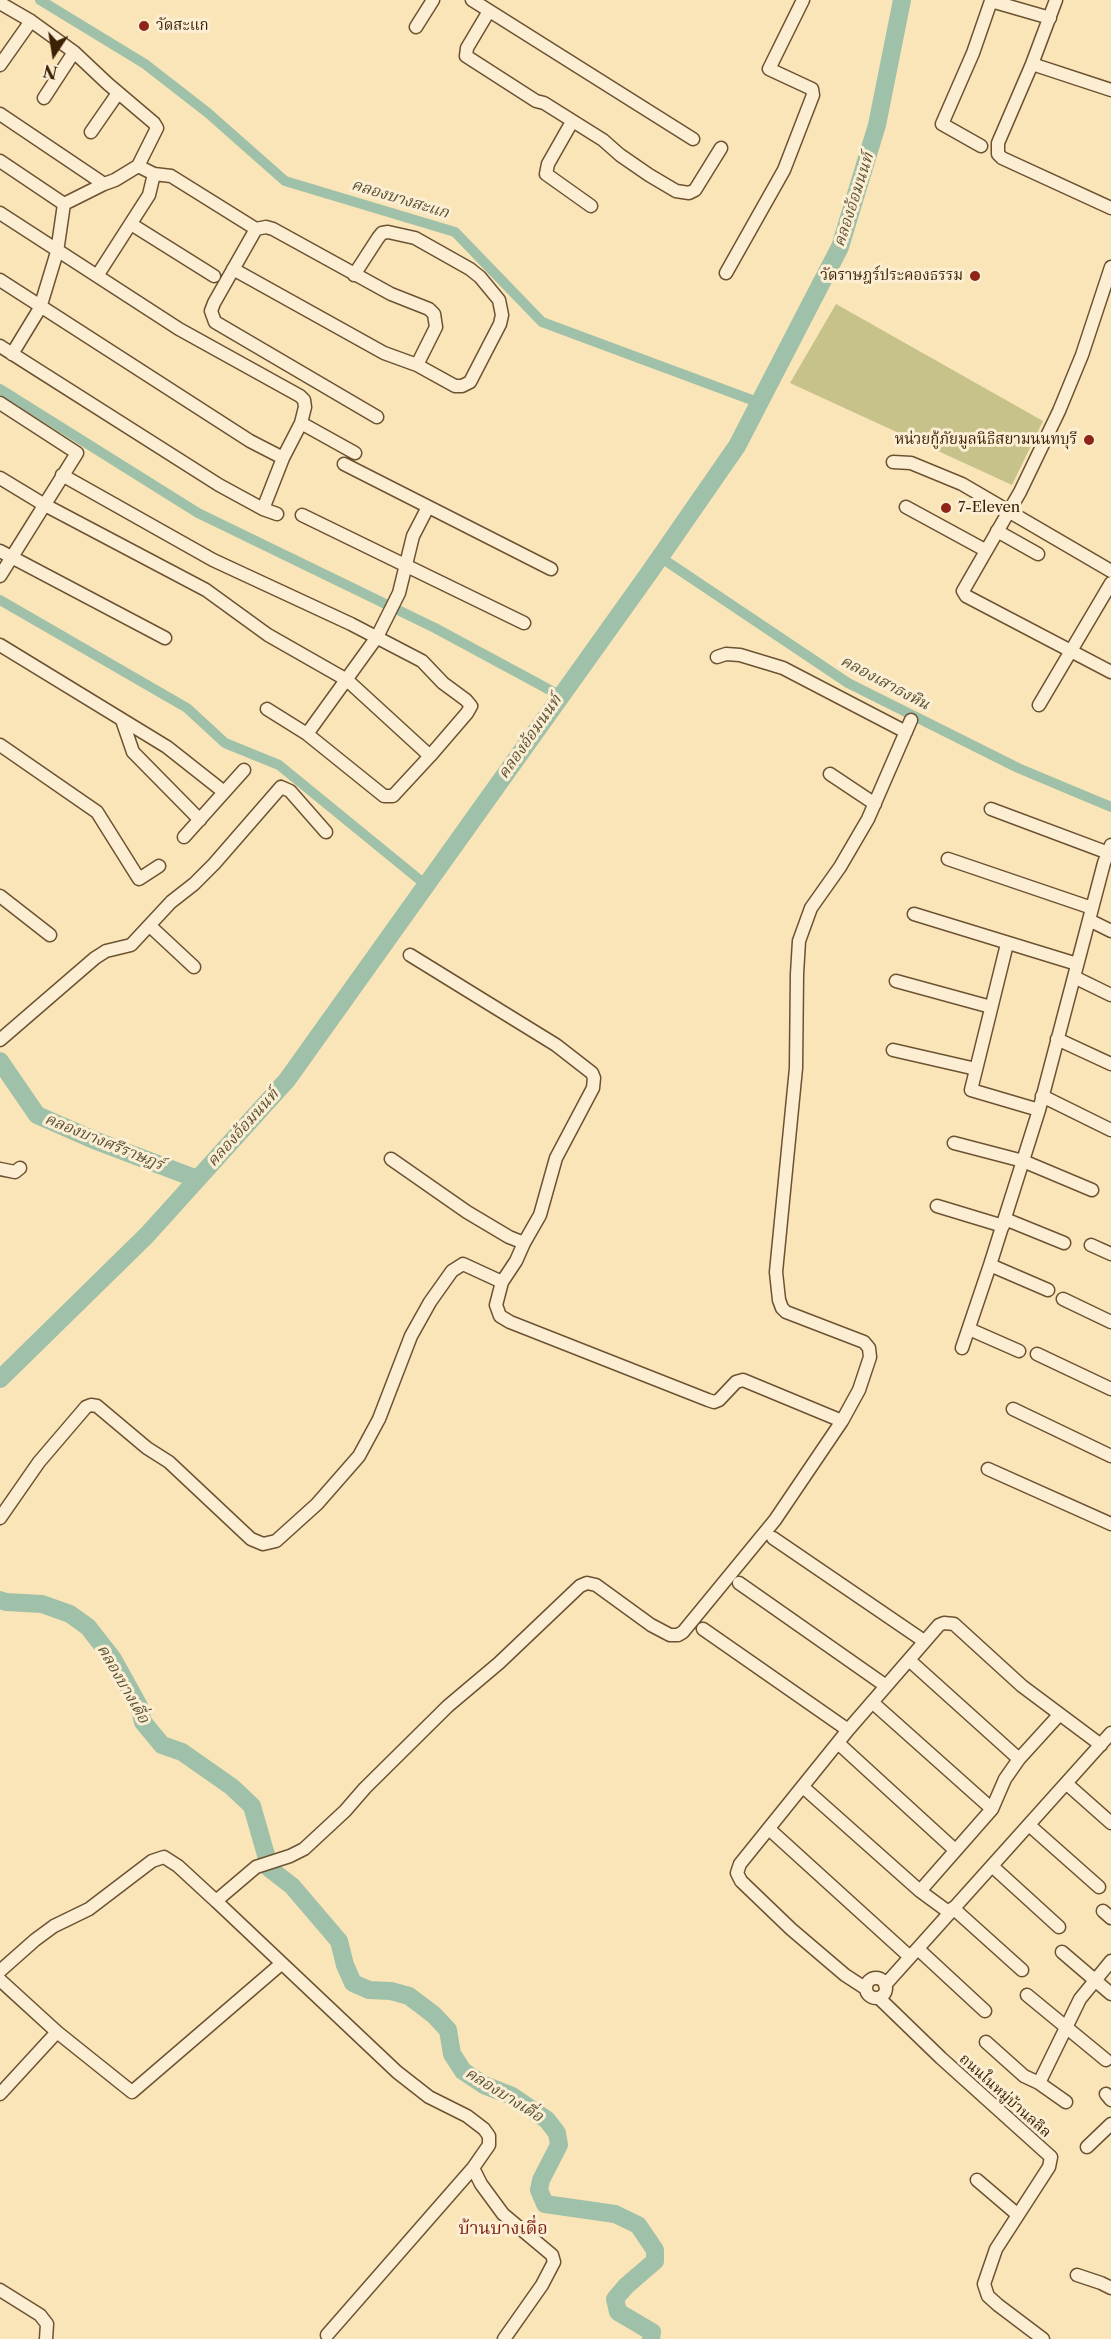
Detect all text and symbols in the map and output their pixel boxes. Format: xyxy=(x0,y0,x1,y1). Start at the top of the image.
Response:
place label: วัดสะแก xyxy=(156,17,209,35)
marker: วัดสะแก xyxy=(137,19,151,33)
north arrow xyxy=(24,24,84,84)
text: N xyxy=(41,60,59,83)
water label: คลองอ้อมนนท์ xyxy=(830,151,878,249)
water label: คลองบางสะแก xyxy=(349,175,451,223)
place label: วัดราษฎร์ประคองธรรม xyxy=(820,267,963,285)
marker: วัดราษฎร์ประคองธรรม xyxy=(968,269,982,283)
place label: หน่วยกู้ภัยมูลนิธิสยามนนทบุรี xyxy=(895,431,1077,449)
marker: หน่วยกู้ภัยมูลนิธิสยามนนทบุรี xyxy=(1082,433,1096,447)
place label: 7-Eleven xyxy=(958,499,1020,517)
marker: 7-Eleven xyxy=(939,501,953,515)
water label: คลองเสาธงหิน xyxy=(837,652,933,714)
water label: คลองอ้อมนนท์ xyxy=(494,691,566,783)
water label: คลองอ้อมนนท์ xyxy=(203,1085,283,1171)
water label: คลองบางศรีราษฎร์ xyxy=(42,1109,166,1175)
water label: คลองบางเดื่อ xyxy=(93,1641,153,1727)
street label: ถนนในหมู่บ้านลลิล xyxy=(955,2050,1055,2142)
water label: คลองบางเดื่อ xyxy=(462,2064,546,2126)
district label: บ้านบางเดื่อ xyxy=(458,2218,548,2240)

